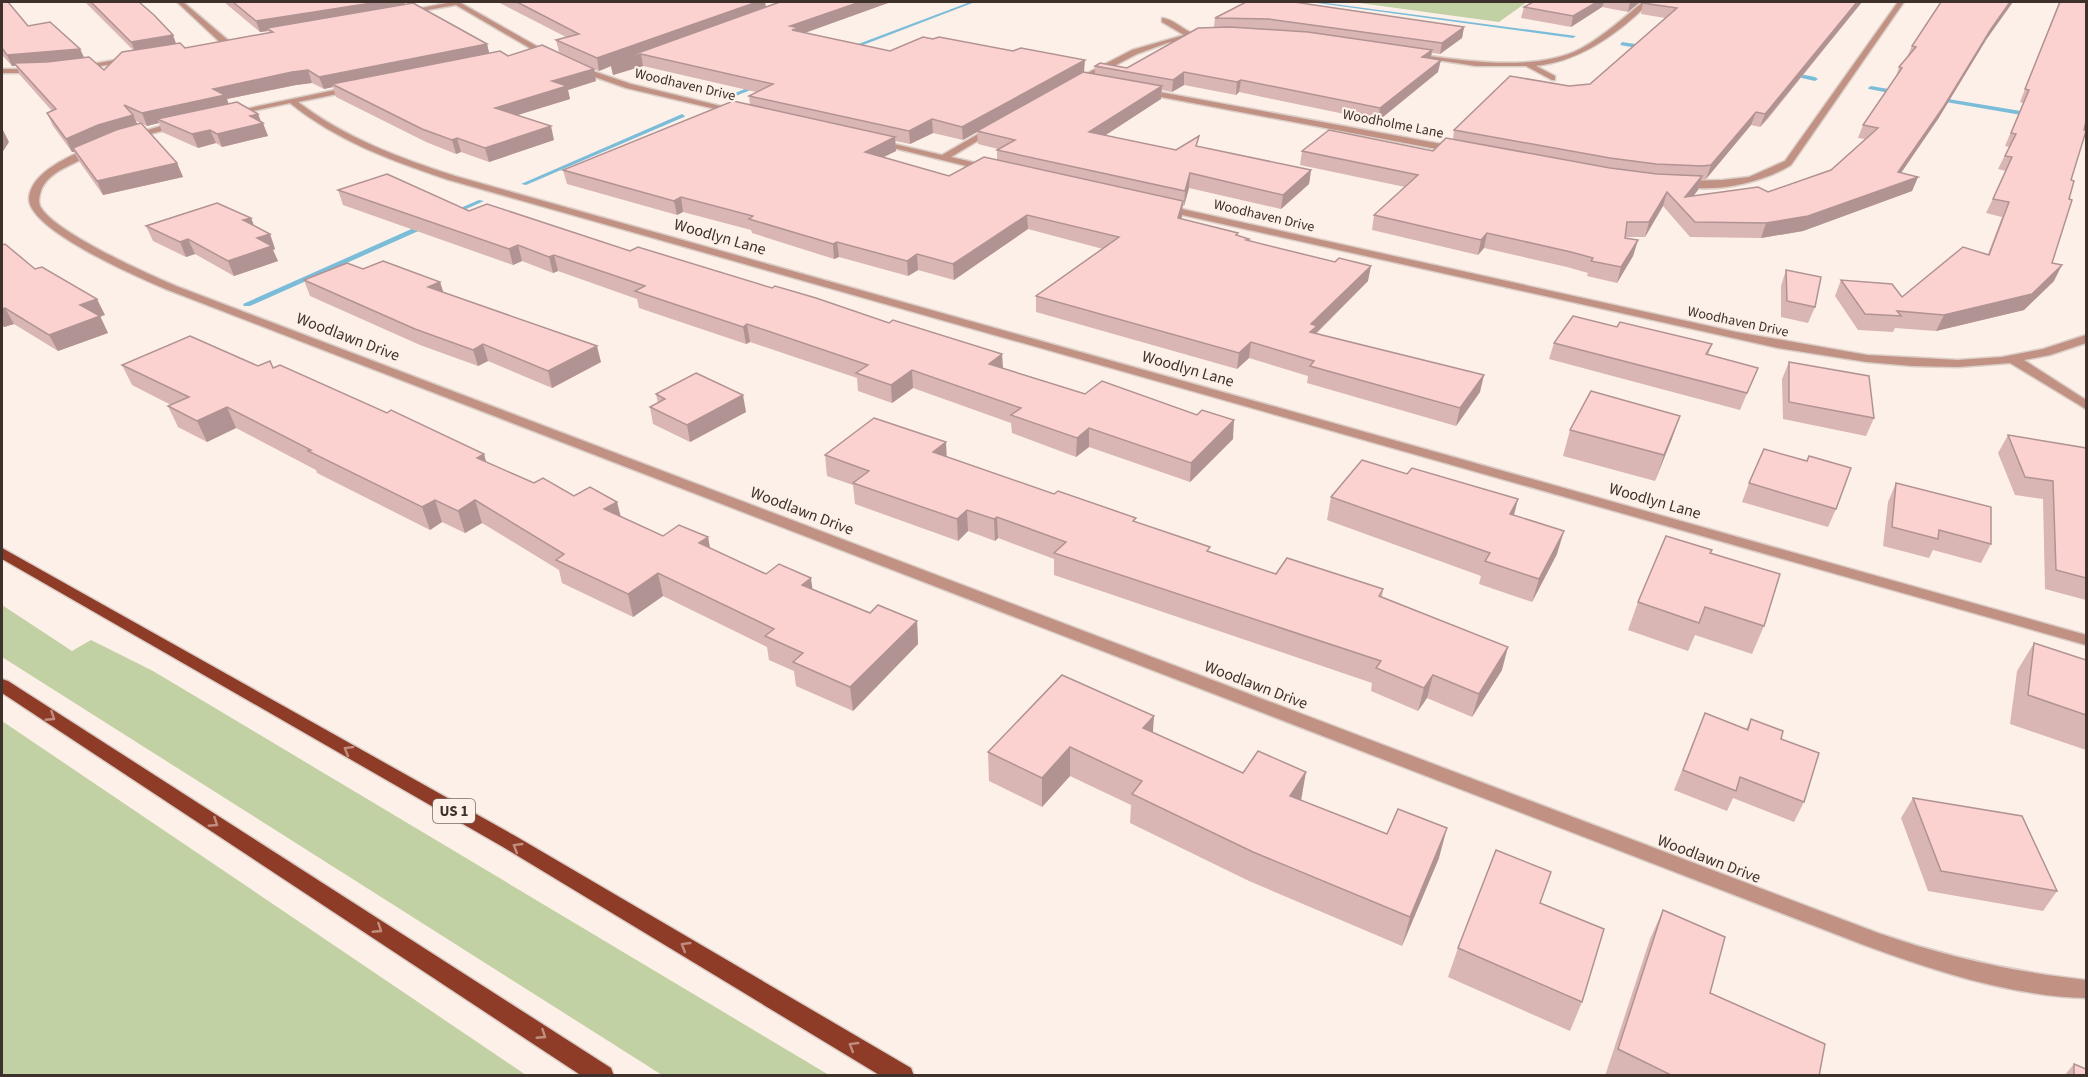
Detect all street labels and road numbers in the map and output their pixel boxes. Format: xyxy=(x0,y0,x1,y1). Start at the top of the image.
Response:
street label: Woodhaven Drive xyxy=(633,64,737,106)
street label: Woodholme Lane xyxy=(1341,104,1445,144)
street label: Woodhaven Drive xyxy=(1212,195,1316,237)
street label: Woodlyn Lane xyxy=(671,213,769,261)
street label: Woodhaven Drive xyxy=(1686,302,1790,342)
street label: Woodlawn Drive xyxy=(293,307,403,367)
street label: Woodlyn Lane xyxy=(1139,345,1237,393)
street label: Woodlyn Lane xyxy=(1606,477,1704,525)
street label: Woodlawn Drive xyxy=(747,481,857,541)
street label: Woodlawn Drive xyxy=(1201,655,1311,715)
road number: US 1 xyxy=(433,799,475,823)
street label: Woodlawn Drive xyxy=(1654,829,1764,889)

